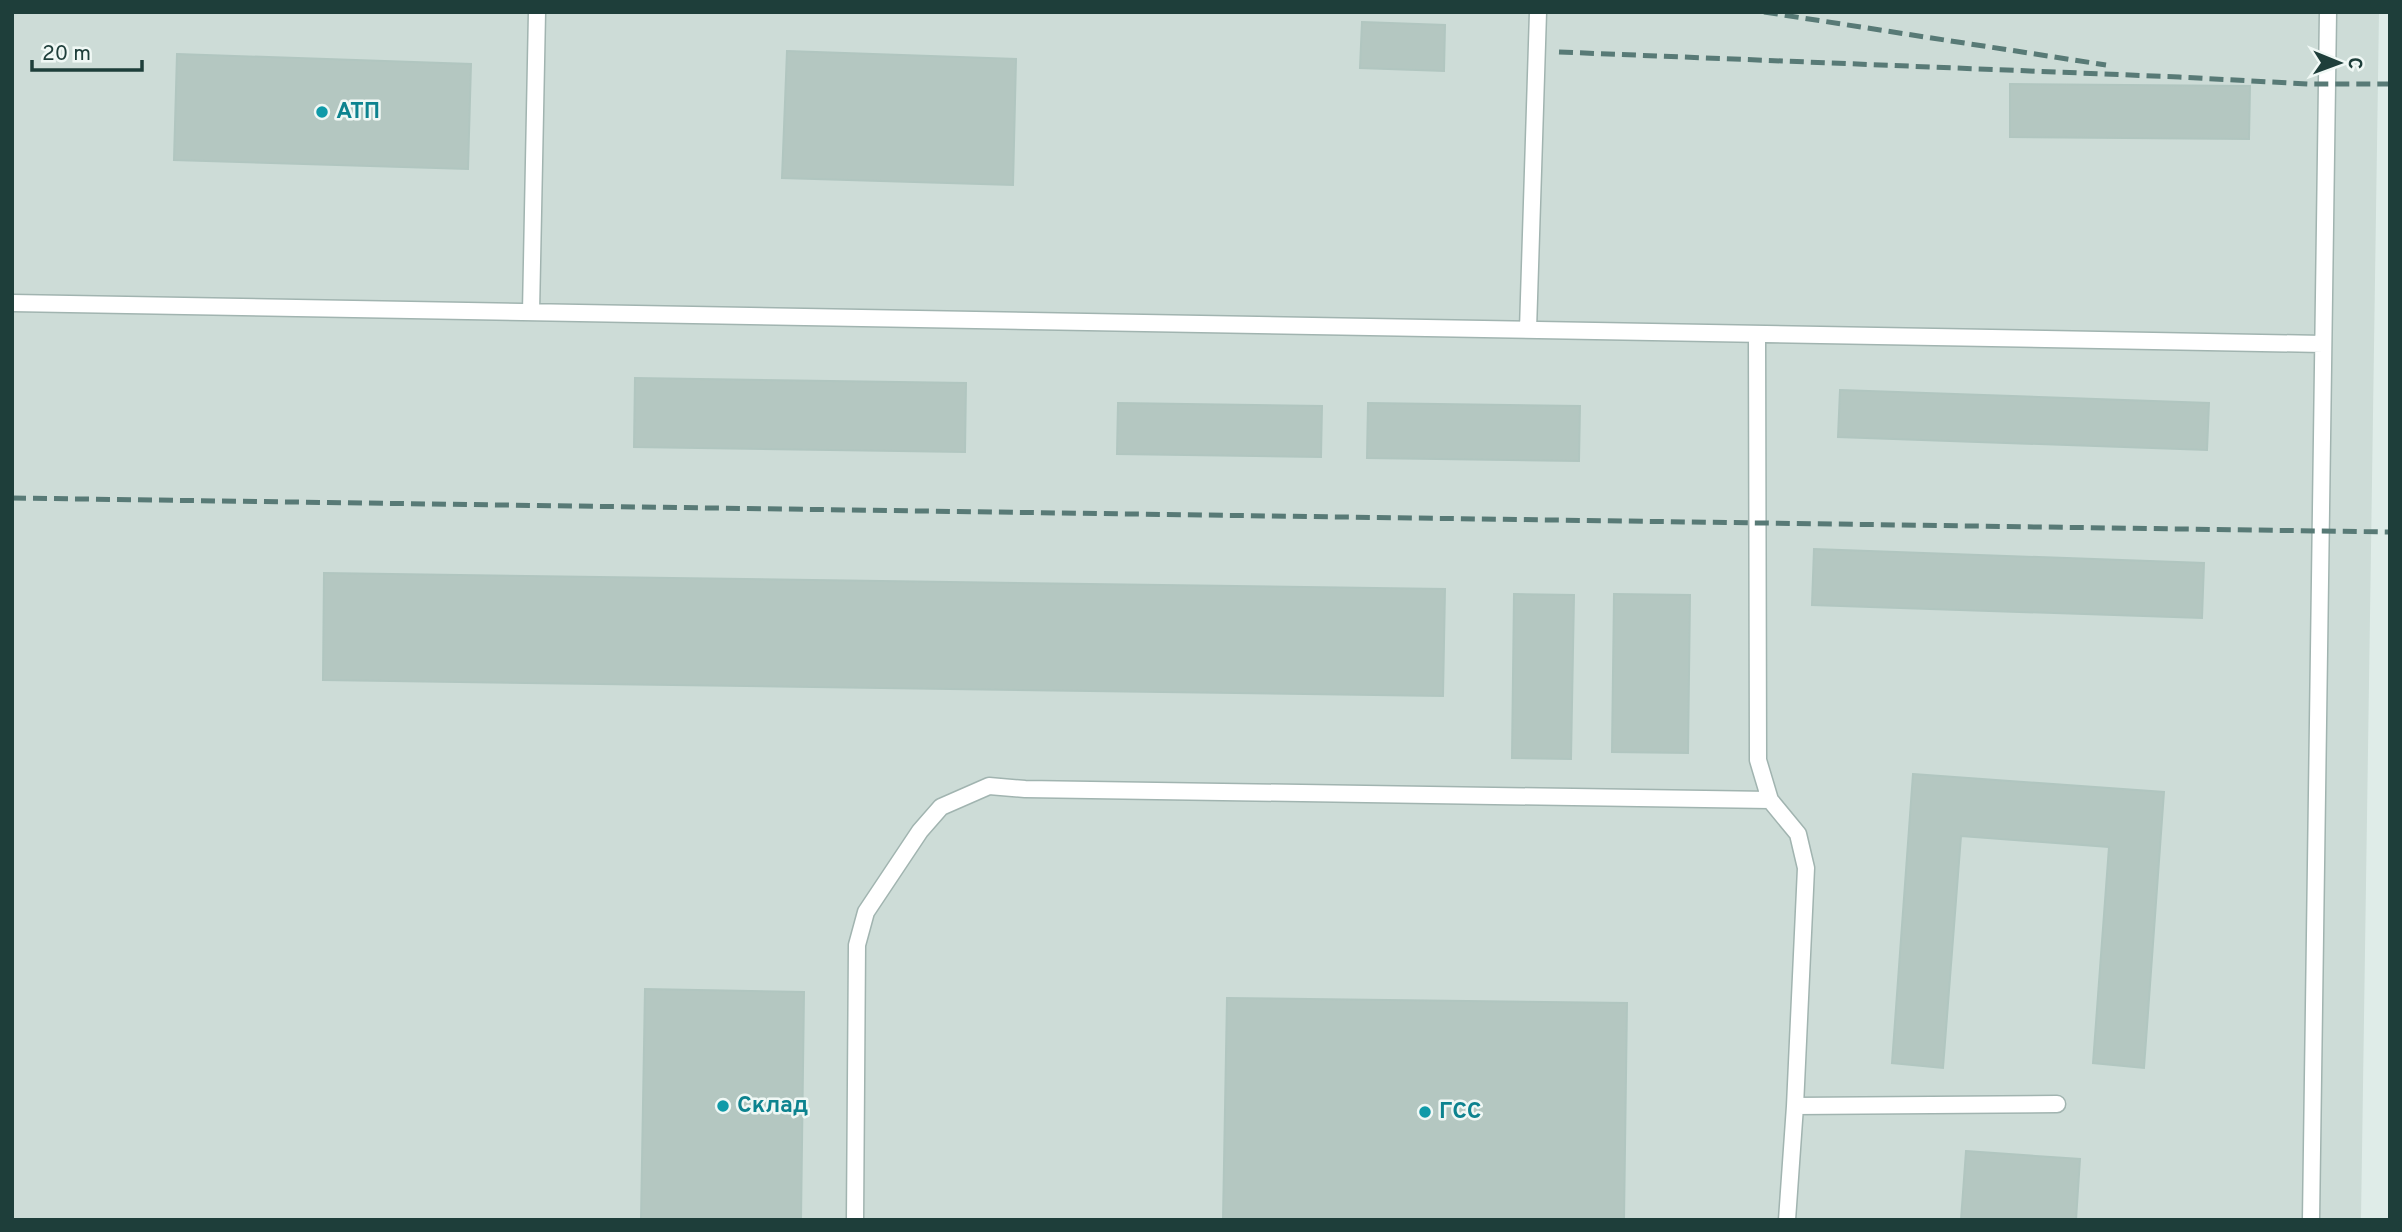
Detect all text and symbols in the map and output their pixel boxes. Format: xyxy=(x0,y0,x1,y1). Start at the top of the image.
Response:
scale bar xyxy=(32,28,142,72)
north arrow xyxy=(2304,28,2374,98)
text: 20 m xyxy=(42,41,91,68)
text: С xyxy=(2342,57,2366,70)
place label: АТП xyxy=(336,98,380,127)
marker: АТП xyxy=(314,104,330,120)
place label: Склад xyxy=(737,1092,808,1121)
marker: Склад xyxy=(715,1098,731,1114)
place label: ГСС xyxy=(1439,1098,1481,1127)
marker: ГСС xyxy=(1417,1104,1433,1120)

